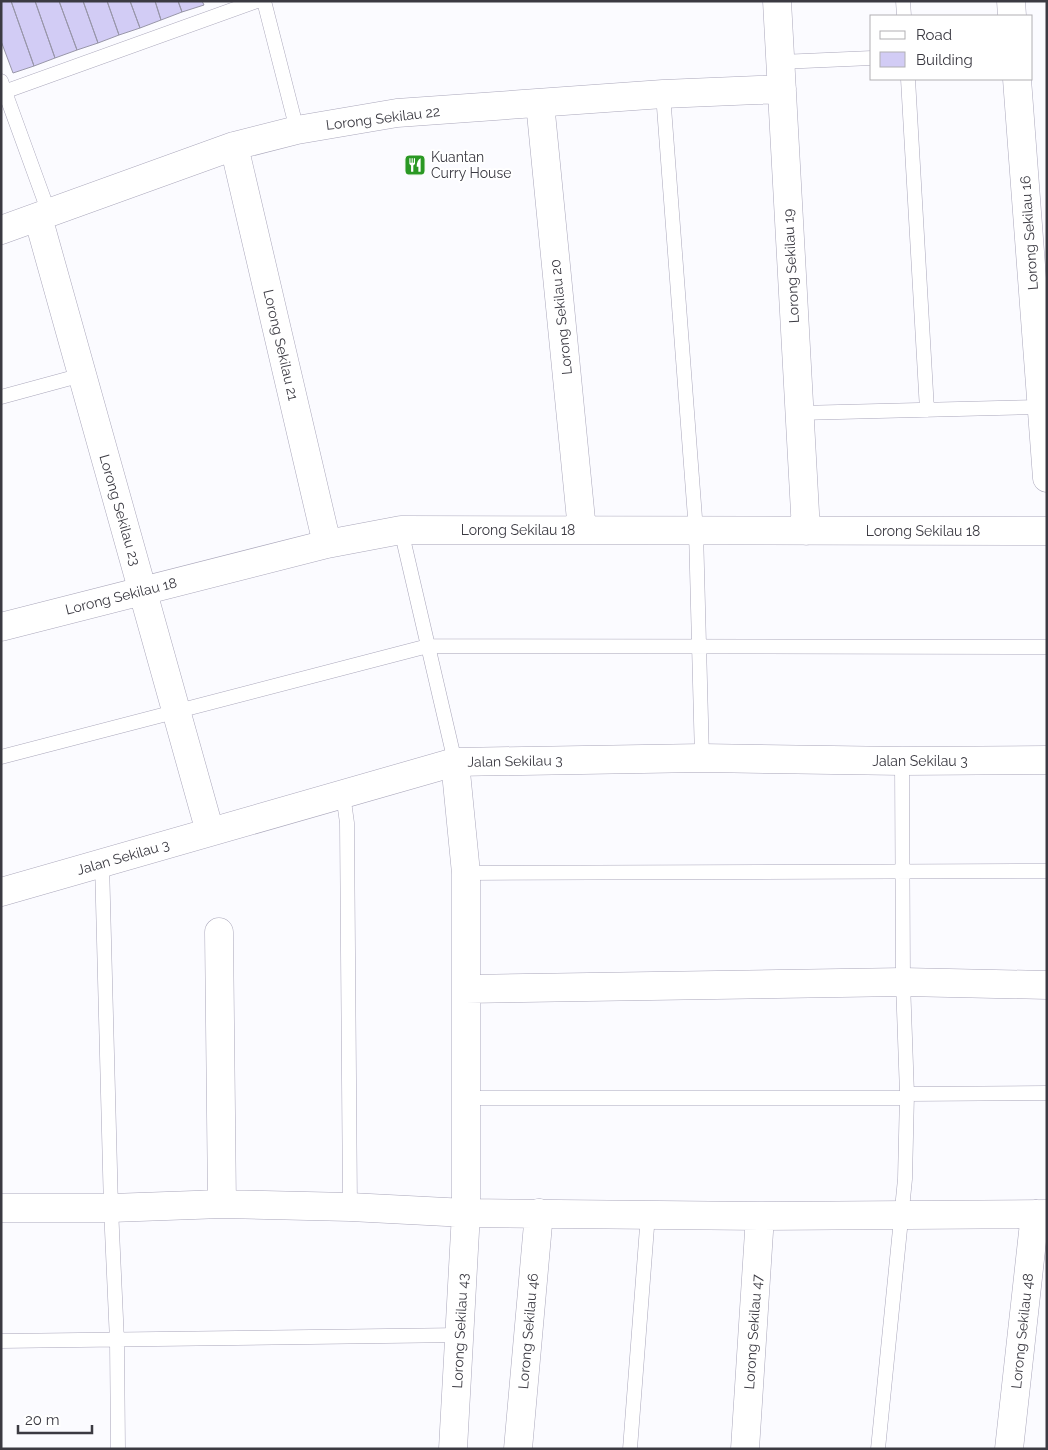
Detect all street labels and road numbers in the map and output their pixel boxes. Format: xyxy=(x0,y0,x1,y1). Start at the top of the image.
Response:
street label: Lorong Sekilau 22 xyxy=(325,103,441,133)
street label: Lorong Sekilau 16 xyxy=(1017,175,1041,291)
street label: Lorong Sekilau 19 xyxy=(780,208,802,324)
street label: Lorong Sekilau 20 xyxy=(547,258,575,376)
street label: Lorong Sekilau 21 xyxy=(260,288,302,402)
street label: Lorong Sekilau 23 xyxy=(96,453,144,567)
street label: Lorong Sekilau 18 xyxy=(461,522,575,538)
street label: Lorong Sekilau 18 xyxy=(866,523,980,539)
street label: Lorong Sekilau 18 xyxy=(63,574,179,618)
street label: Jalan Sekilau 3 xyxy=(467,752,563,770)
street label: Jalan Sekilau 3 xyxy=(872,753,968,769)
street label: Jalan Sekilau 3 xyxy=(75,836,171,878)
street label: Lorong Sekilau 46 xyxy=(515,1272,541,1390)
street label: Lorong Sekilau 48 xyxy=(1008,1272,1036,1390)
street label: Lorong Sekilau 43 xyxy=(449,1273,471,1389)
street label: Lorong Sekilau 47 xyxy=(741,1273,765,1390)

